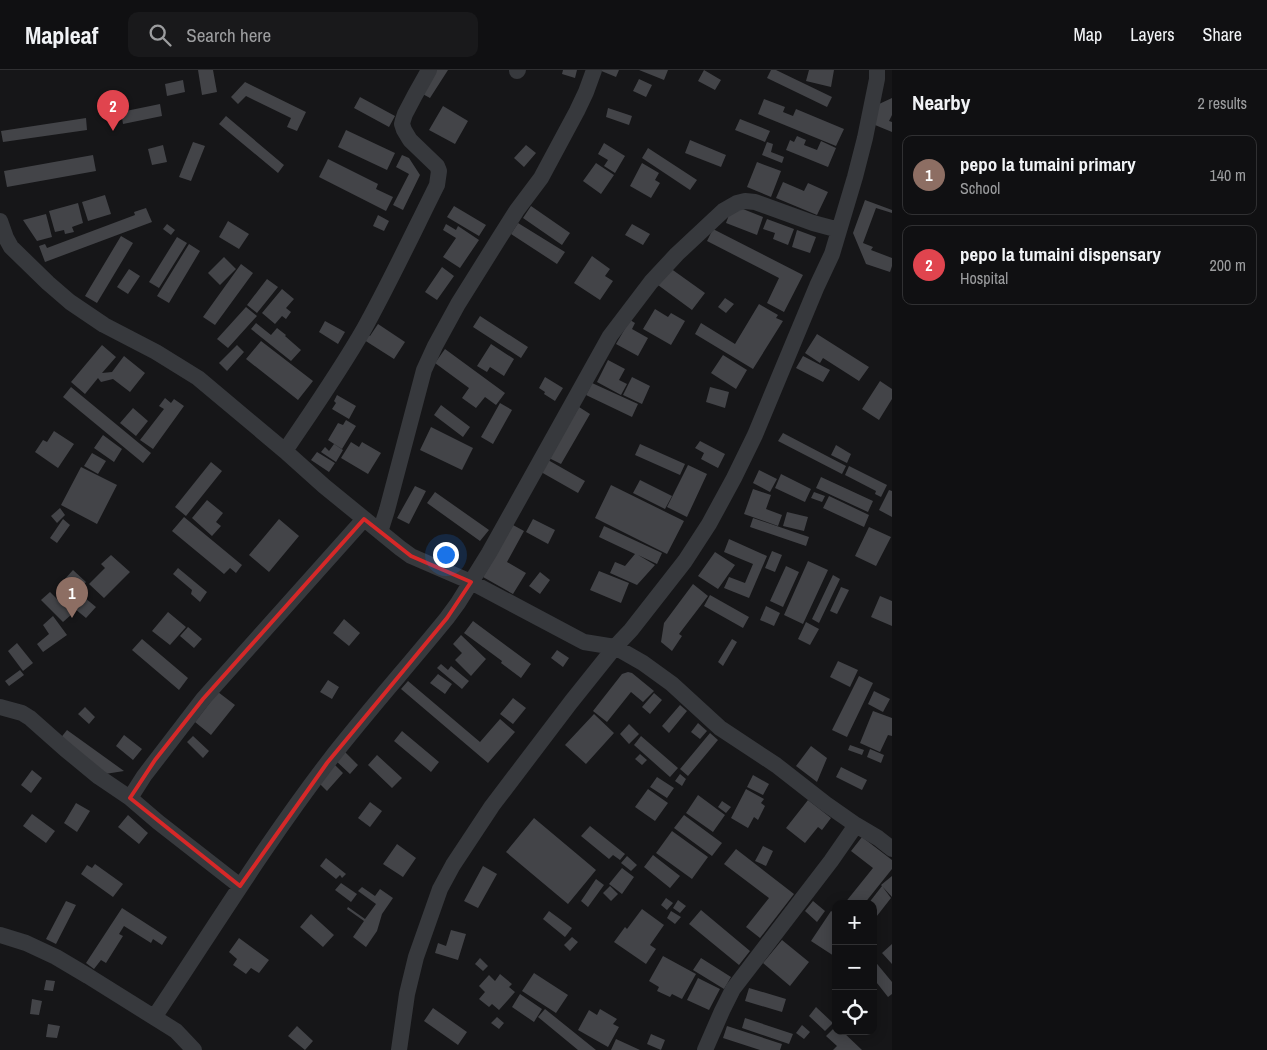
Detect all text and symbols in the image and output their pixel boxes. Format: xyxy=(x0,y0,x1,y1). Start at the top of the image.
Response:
search box xyxy=(128,12,478,57)
text: Mapleaf xyxy=(25,19,98,51)
icon: search xyxy=(146,21,174,49)
text: Search here xyxy=(186,22,271,48)
text: Map xyxy=(1074,22,1102,47)
text: Layers xyxy=(1130,22,1175,47)
text: Share xyxy=(1203,22,1242,47)
text: Nearby xyxy=(912,88,970,117)
pin: 2 xyxy=(97,90,129,131)
text: 2 results xyxy=(1197,92,1247,114)
text: pepo la tumaini primary xyxy=(960,151,1136,177)
text: 1 xyxy=(925,164,933,186)
text: 140 m xyxy=(1210,164,1246,186)
text: School xyxy=(960,177,1000,199)
text: pepo la tumaini dispensary xyxy=(960,241,1161,267)
text: 2 xyxy=(925,254,933,276)
text: 200 m xyxy=(1210,254,1246,276)
text: Hospital xyxy=(960,267,1008,289)
your location xyxy=(433,542,459,568)
pin: 1 xyxy=(56,577,88,618)
map controls xyxy=(832,900,877,1035)
button: + xyxy=(832,900,877,945)
button: − xyxy=(832,945,877,990)
button: locate xyxy=(832,990,877,1035)

